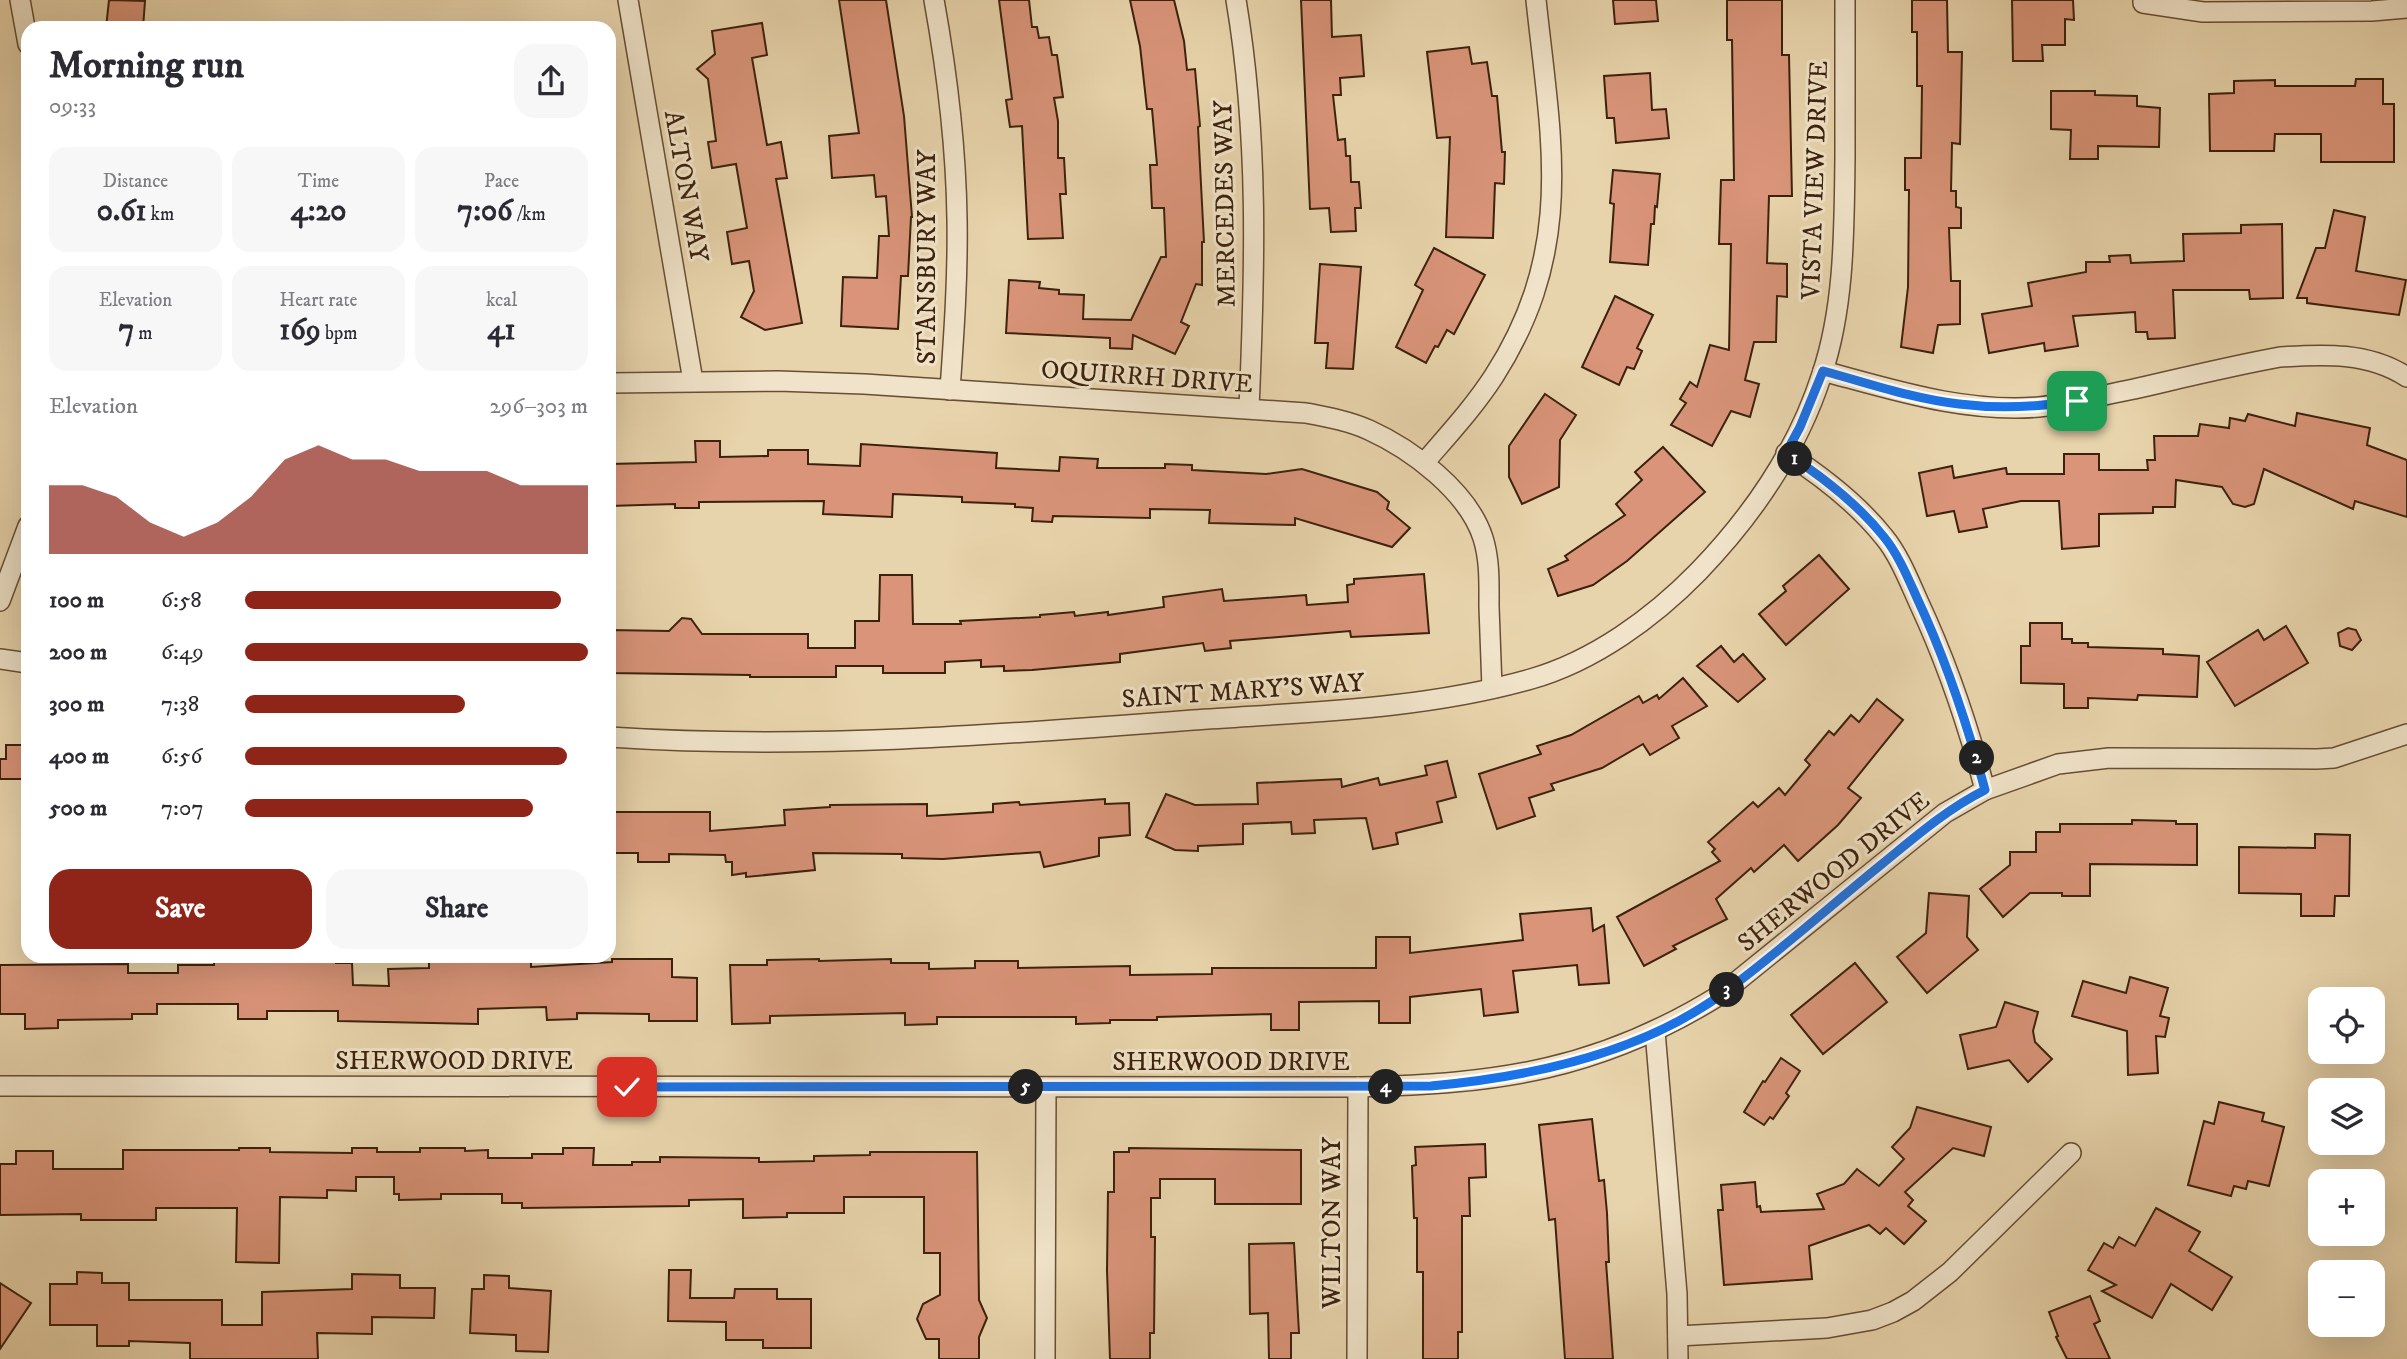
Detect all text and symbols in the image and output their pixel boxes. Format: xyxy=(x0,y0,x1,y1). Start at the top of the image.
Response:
text: Morning run xyxy=(49,42,244,90)
button: share xyxy=(514,44,588,118)
street label: VISTA VIEW DRIVE xyxy=(1795,60,1836,301)
text: 09:33 xyxy=(49,92,96,121)
street label: MERCEDES WAY xyxy=(1207,100,1244,308)
street label: ALTON WAY xyxy=(656,108,715,265)
street label: STANSBURY WAY xyxy=(911,149,944,364)
text: Distance xyxy=(103,170,168,193)
text: Time xyxy=(298,170,339,193)
text: Pace xyxy=(484,170,519,193)
text: 0.61 xyxy=(97,193,146,230)
text: 4:20 xyxy=(291,193,346,230)
text: 7:06 xyxy=(457,193,513,230)
text: km xyxy=(146,203,174,226)
text: /km xyxy=(513,203,546,226)
text: Elevation xyxy=(99,289,172,312)
text: Heart rate xyxy=(280,289,357,312)
text: kcal xyxy=(486,289,517,312)
text: 7 xyxy=(118,312,134,349)
text: 169 xyxy=(279,312,321,349)
text: 41 xyxy=(487,312,516,349)
text: m xyxy=(134,322,153,345)
text: bpm xyxy=(321,322,358,345)
street label: OQUIRRH DRIVE xyxy=(1040,354,1254,401)
pin xyxy=(2047,371,2107,431)
icon: arrive xyxy=(2058,382,2096,420)
text: Elevation xyxy=(49,392,138,421)
text: 296–303 m xyxy=(489,392,588,421)
pin: 1 xyxy=(1778,442,1812,476)
text: 1 xyxy=(1791,447,1798,470)
text: 100 m xyxy=(49,586,104,615)
text: 6:58 xyxy=(161,586,202,615)
text: 200 m xyxy=(49,638,107,667)
text: 6:49 xyxy=(161,638,204,667)
street label: SAINT MARY'S WAY xyxy=(1121,667,1366,716)
text: 300 m xyxy=(49,690,105,719)
text: 7:38 xyxy=(161,690,199,719)
pin: 2 xyxy=(1960,740,1994,776)
text: 400 m xyxy=(49,742,109,771)
text: 6:56 xyxy=(161,742,202,771)
text: 2 xyxy=(1972,746,1981,769)
street label: SHERWOOD DRIVE xyxy=(1731,785,1937,960)
text: 500 m xyxy=(49,794,107,823)
text: 7:07 xyxy=(161,794,204,823)
button: Save xyxy=(49,869,312,949)
button: Share xyxy=(326,869,588,949)
pin: 3 xyxy=(1710,972,1744,1007)
text: 3 xyxy=(1723,978,1730,1001)
map controls xyxy=(2308,987,2385,1337)
button: locate xyxy=(2308,987,2385,1064)
street label: SHERWOOD DRIVE xyxy=(335,1045,573,1078)
street label: SHERWOOD DRIVE xyxy=(1112,1046,1350,1079)
pin xyxy=(597,1057,657,1117)
icon: check xyxy=(608,1068,646,1106)
pin: 5 xyxy=(1009,1070,1044,1104)
pin: 4 xyxy=(1368,1070,1404,1104)
text: 5 xyxy=(1021,1075,1030,1098)
text: 4 xyxy=(1380,1075,1391,1098)
button: layers xyxy=(2308,1078,2385,1155)
street label: WILTON WAY xyxy=(1316,1137,1349,1310)
button: + xyxy=(2308,1169,2385,1246)
button: − xyxy=(2308,1260,2385,1337)

